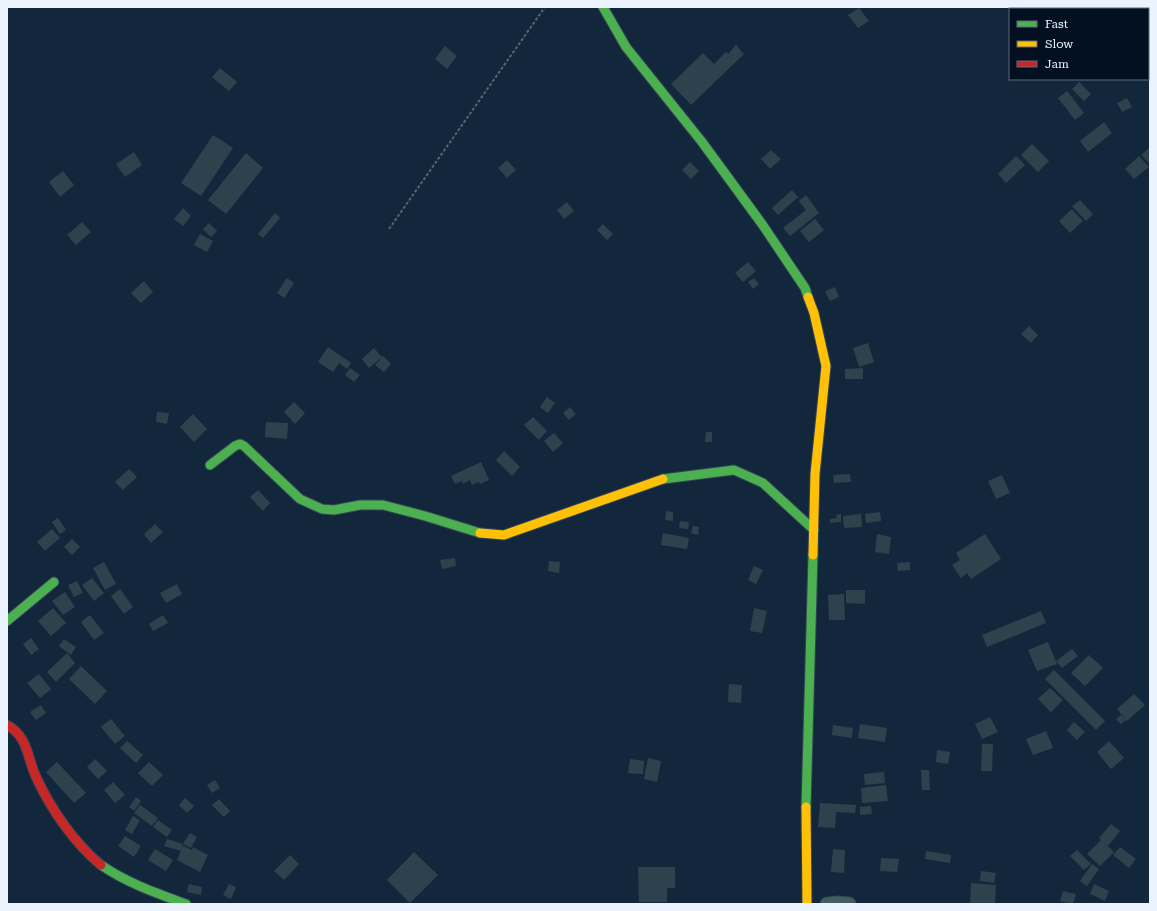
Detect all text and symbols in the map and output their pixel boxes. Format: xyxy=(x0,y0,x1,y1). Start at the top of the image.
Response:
legend xyxy=(1009,8,1149,80)
text: Fast xyxy=(1045,17,1069,31)
text: Slow xyxy=(1045,37,1073,51)
text: Jam xyxy=(1045,57,1069,71)

